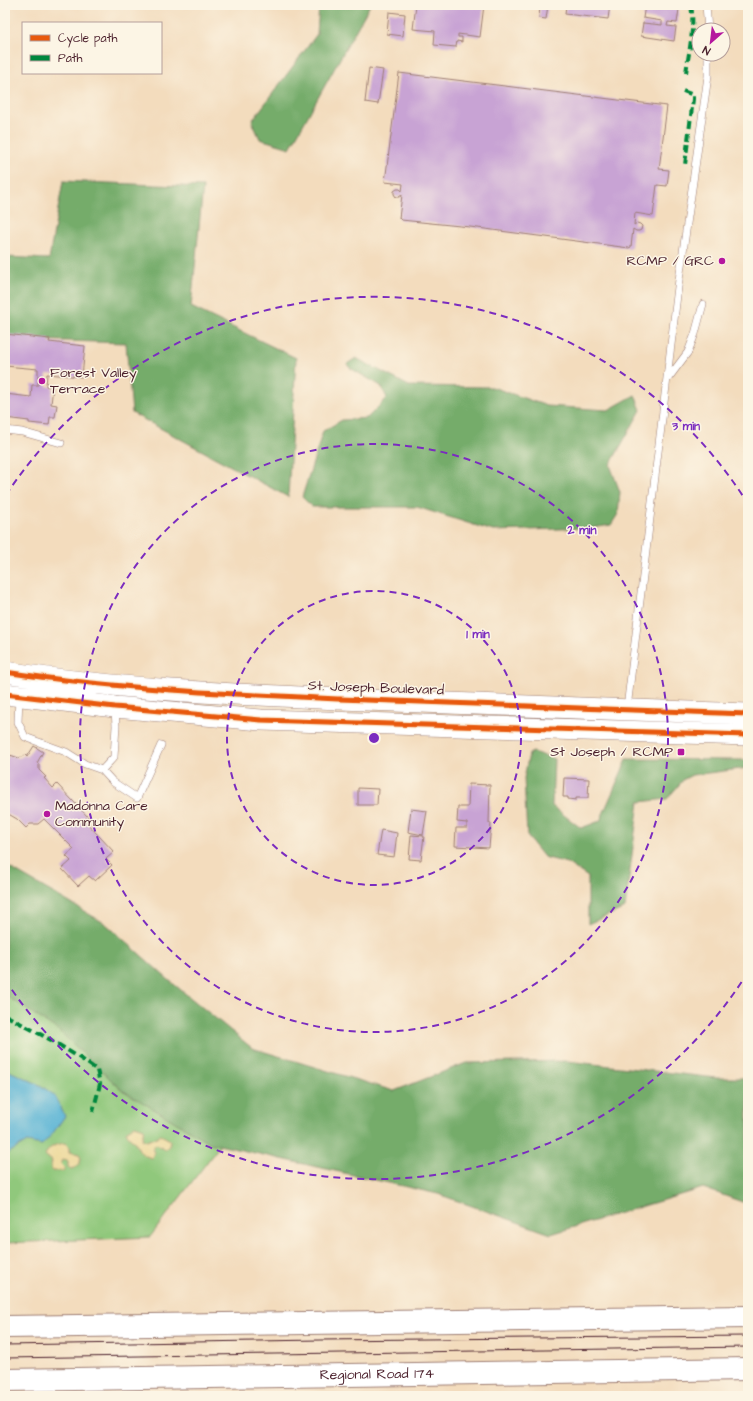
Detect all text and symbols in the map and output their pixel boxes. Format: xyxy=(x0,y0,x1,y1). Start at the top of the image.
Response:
legend xyxy=(22,22,162,74)
north arrow xyxy=(691,22,731,62)
text: Cycle path xyxy=(58,30,117,48)
text: N xyxy=(700,42,713,59)
text: Path xyxy=(58,50,83,67)
place label: RCMP / GRC xyxy=(626,251,714,271)
marker: RCMP / GRC xyxy=(717,256,727,266)
place label: Forest Valley Terrace xyxy=(50,363,137,399)
marker: Forest Valley Terrace xyxy=(37,376,47,386)
text: 3 min xyxy=(671,418,700,435)
text: 2 min xyxy=(567,522,596,539)
text: 1 min xyxy=(466,626,490,643)
street label: St. Joseph Boulevard xyxy=(307,676,445,700)
centre of rings xyxy=(367,731,381,745)
place label: St Joseph / RCMP xyxy=(550,742,673,762)
marker: St Joseph / RCMP xyxy=(676,747,686,757)
place label: Madonna Care Community xyxy=(55,796,148,832)
marker: Madonna Care Community xyxy=(42,809,52,819)
street label: Regional Road 174 xyxy=(320,1364,435,1385)

